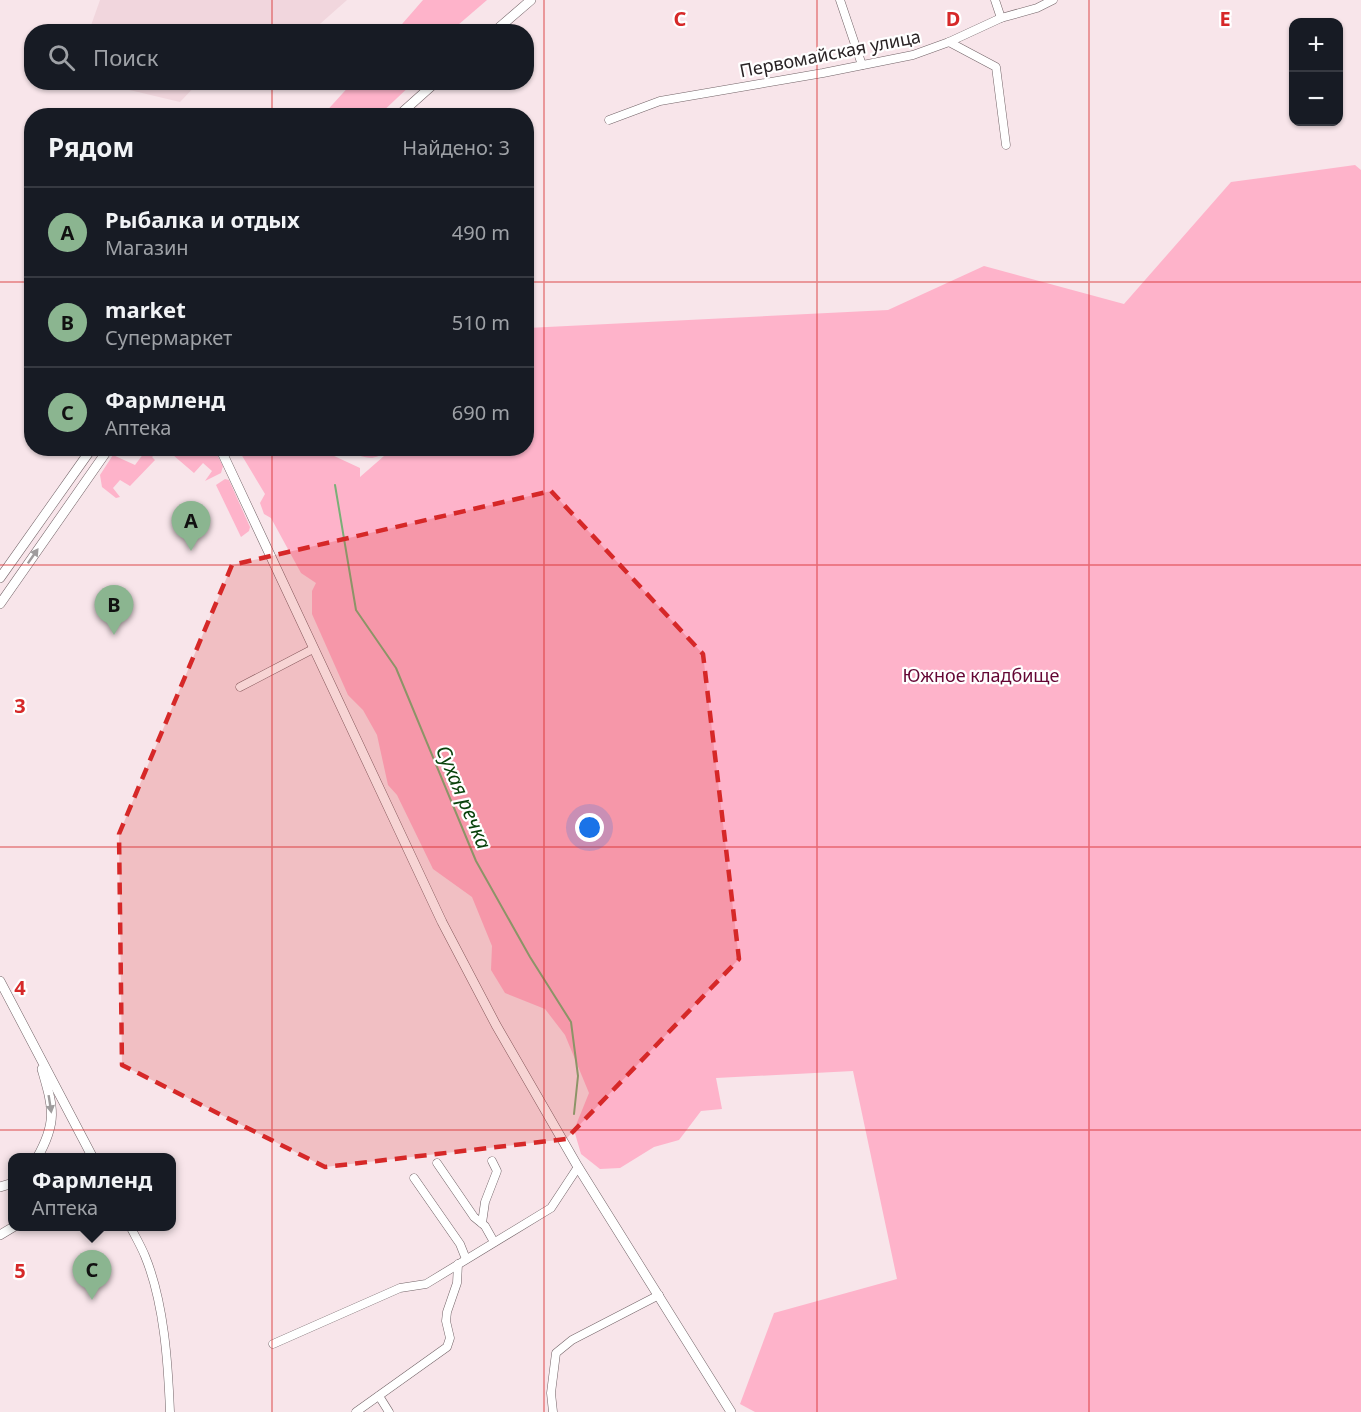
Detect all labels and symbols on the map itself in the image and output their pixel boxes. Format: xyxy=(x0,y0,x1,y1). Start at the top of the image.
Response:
text: C xyxy=(674,5,687,32)
text: D xyxy=(946,5,960,32)
text: E xyxy=(1219,5,1231,32)
street label: Первомайская улица xyxy=(737,24,923,82)
pin: A xyxy=(172,502,210,551)
one-way arrow xyxy=(27,548,39,564)
pin: B xyxy=(94,586,134,635)
park label: Южное кладбище xyxy=(903,663,1059,687)
text: 3 xyxy=(14,692,26,719)
water label: Сухая речка xyxy=(430,741,498,853)
your location xyxy=(575,813,604,842)
text: 4 xyxy=(14,974,26,1001)
one-way arrow xyxy=(46,1095,55,1114)
pin: C xyxy=(72,1250,112,1300)
text: 5 xyxy=(14,1257,26,1284)

